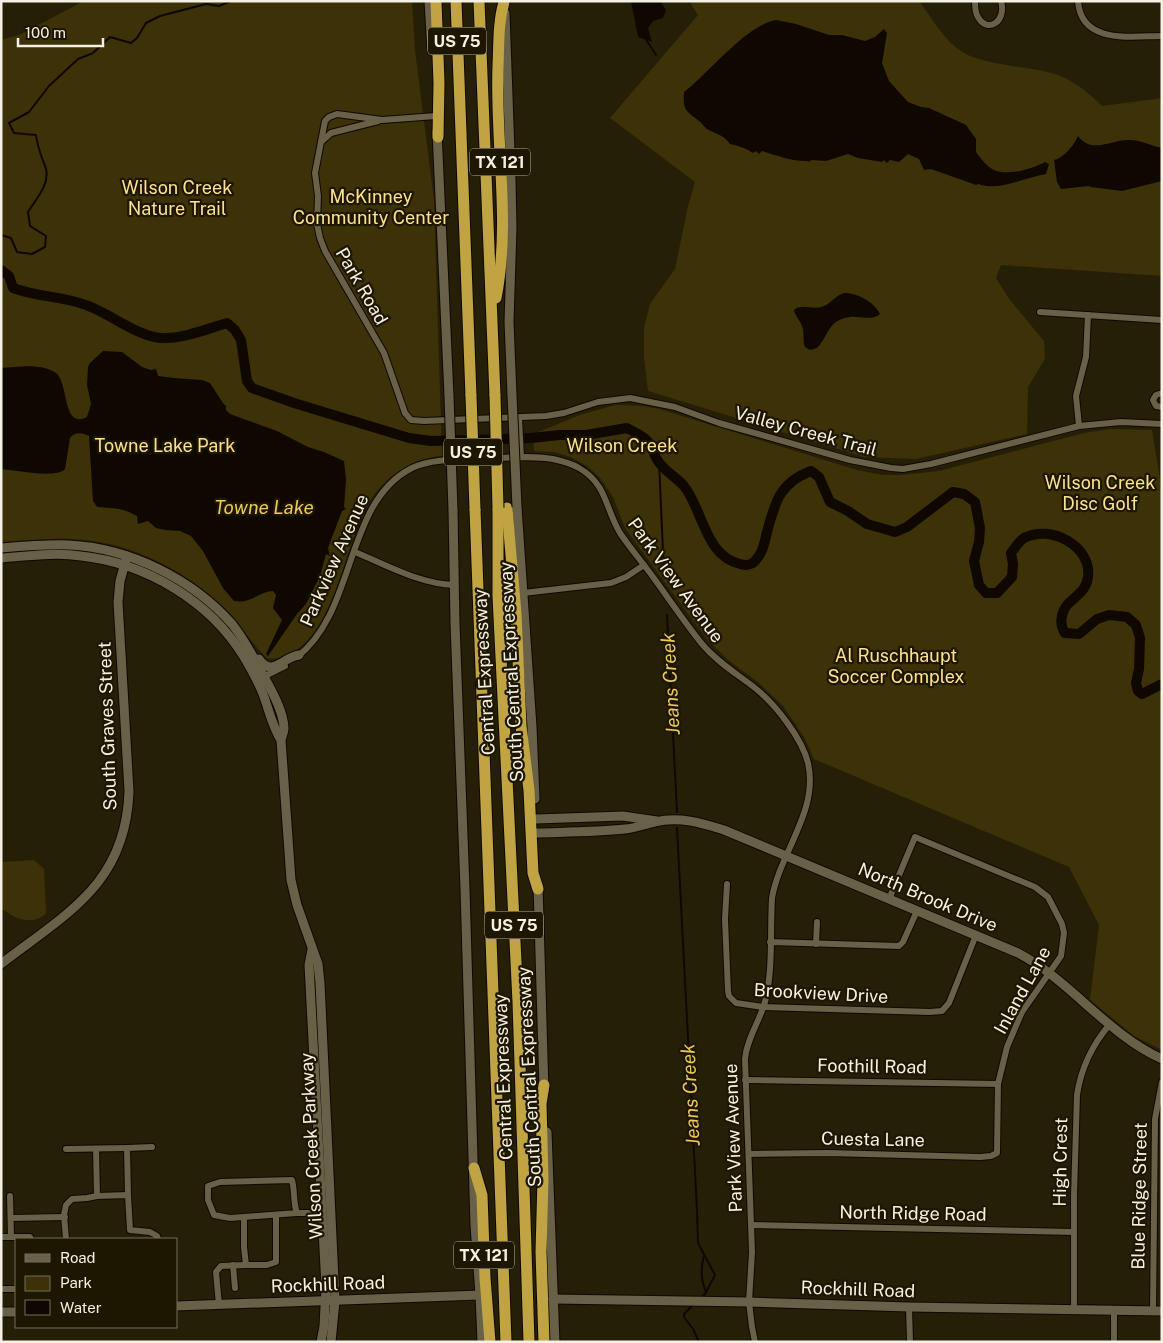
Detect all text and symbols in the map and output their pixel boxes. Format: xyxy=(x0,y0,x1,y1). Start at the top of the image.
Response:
scale bar xyxy=(18,15,102,47)
text: 100 m xyxy=(25,24,66,41)
road number: US 75 xyxy=(428,27,486,54)
road number: TX 121 xyxy=(470,148,530,176)
park label: Wilson Creek Nature Trail xyxy=(122,177,232,219)
park label: McKinney Community Center xyxy=(293,186,449,228)
street label: Park Road xyxy=(332,244,392,328)
street label: Valley Creek Trail xyxy=(733,402,879,460)
park label: Towne Lake Park xyxy=(95,435,235,456)
park label: Wilson Creek xyxy=(567,435,677,456)
road number: US 75 xyxy=(444,438,502,466)
park label: Wilson Creek Disc Golf xyxy=(1045,472,1155,514)
street label: Parkview Avenue xyxy=(295,491,373,629)
water label: Towne Lake xyxy=(214,496,314,518)
street label: Park View Avenue xyxy=(624,513,728,647)
street label: South Central Expressway xyxy=(495,561,527,783)
street label: Central Expressway xyxy=(469,588,499,756)
water label: Jeans Creek xyxy=(656,632,684,736)
street label: South Graves Street xyxy=(94,641,120,811)
park label: Al Ruschhaupt Soccer Complex xyxy=(828,645,964,687)
street label: North Brook Drive xyxy=(855,858,1001,936)
road number: US 75 xyxy=(485,912,543,938)
street label: Inland Lane xyxy=(989,943,1055,1037)
street label: South Central Expressway xyxy=(513,966,545,1188)
street label: Brookview Drive xyxy=(753,979,889,1007)
street label: Central Expressway xyxy=(490,993,516,1160)
water label: Jeans Creek xyxy=(676,1043,704,1147)
street label: Wilson Creek Parkway xyxy=(296,1052,326,1240)
street label: Foothill Road xyxy=(817,1055,927,1077)
street label: Park View Avenue xyxy=(720,1063,746,1213)
street label: High Crest xyxy=(1049,1117,1071,1207)
street label: Blue Ridge Street xyxy=(1127,1122,1151,1270)
street label: Cuesta Lane xyxy=(821,1128,925,1150)
street label: North Ridge Road xyxy=(839,1201,987,1225)
legend xyxy=(15,1238,178,1328)
road number: TX 121 xyxy=(454,1242,514,1268)
text: Road xyxy=(60,1249,96,1266)
street label: Rockhill Road xyxy=(270,1272,386,1296)
text: Park xyxy=(60,1274,92,1291)
street label: Rockhill Road xyxy=(800,1277,916,1301)
text: Water xyxy=(60,1299,102,1316)

